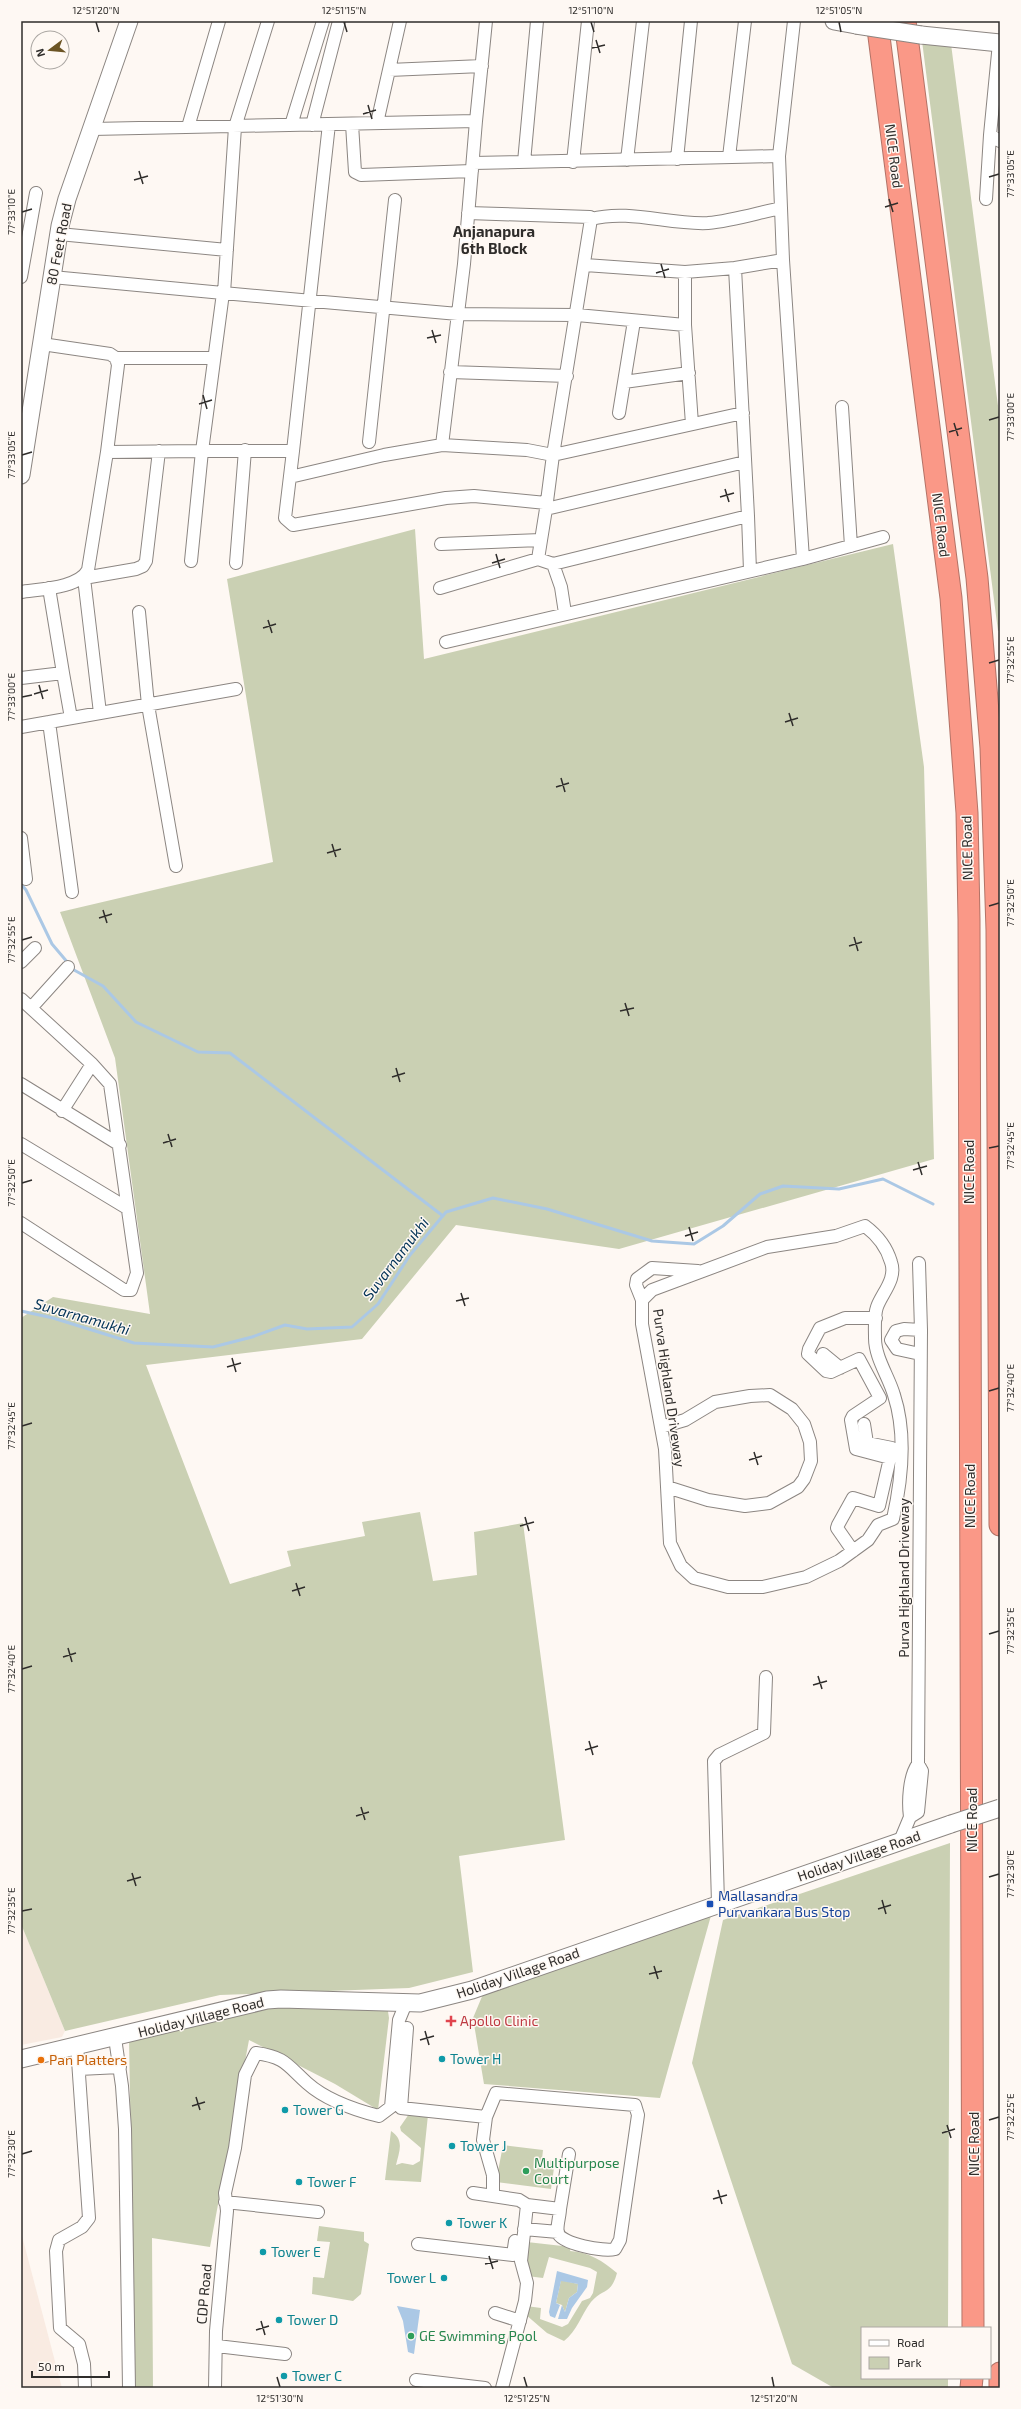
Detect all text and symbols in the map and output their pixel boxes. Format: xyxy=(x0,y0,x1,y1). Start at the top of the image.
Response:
text: 12°51'20"N xyxy=(73,4,119,16)
text: 12°51'15"N xyxy=(322,4,366,16)
text: 12°51'10"N xyxy=(568,4,614,16)
text: 12°51'05"N xyxy=(816,4,862,16)
north arrow xyxy=(30,30,70,70)
text: N xyxy=(33,47,47,59)
street label: NICE Road xyxy=(882,123,907,189)
text: 77°33'05"E xyxy=(1004,150,1016,198)
text: 77°33'10"E xyxy=(5,188,17,235)
street label: 80 Feet Road xyxy=(42,201,75,286)
district label: Anjanapura 6th Block xyxy=(453,222,535,257)
text: 77°33'00"E xyxy=(1004,392,1016,441)
text: 77°33'05"E xyxy=(5,431,17,479)
street label: NICE Road xyxy=(929,492,954,558)
text: 77°32'55"E xyxy=(1004,636,1016,684)
text: 77°33'00"E xyxy=(5,672,17,721)
street label: NICE Road xyxy=(957,815,976,881)
text: 77°32'50"E xyxy=(1004,879,1016,927)
text: 77°32'55"E xyxy=(5,916,17,964)
text: 77°32'45"E xyxy=(1004,1122,1016,1170)
street label: NICE Road xyxy=(960,1140,977,1204)
text: 77°32'50"E xyxy=(5,1159,17,1207)
water label: Suvarnamukhi xyxy=(358,1213,432,1303)
water label: Suvarnamukhi xyxy=(32,1294,132,1338)
street label: Purva Highland Driveway xyxy=(650,1308,689,1469)
text: 77°32'40"E xyxy=(1004,1363,1016,1412)
text: 77°32'45"E xyxy=(5,1402,17,1450)
street label: NICE Road xyxy=(961,1464,978,1528)
street label: Purva Highland Driveway xyxy=(895,1498,912,1658)
text: 77°32'35"E xyxy=(1004,1607,1016,1655)
text: 77°32'40"E xyxy=(5,1644,17,1693)
street label: NICE Road xyxy=(963,1788,980,1852)
street label: Holiday Village Road xyxy=(795,1826,923,1885)
text: 77°32'30"E xyxy=(1004,1850,1016,1898)
text: 77°32'35"E xyxy=(5,1887,17,1935)
place label: Mallasandra Purvankara Bus Stop xyxy=(718,1887,850,1920)
marker: Mallasandra Purvankara Bus Stop xyxy=(705,1899,715,1909)
street label: Holiday Village Road xyxy=(454,1943,582,2002)
street label: Holiday Village Road xyxy=(136,1993,266,2040)
place label: Apollo Clinic xyxy=(460,2012,538,2029)
marker: Apollo Clinic xyxy=(445,2015,457,2027)
place label: Tower H xyxy=(450,2050,501,2067)
place label: Pan Platters xyxy=(49,2051,127,2068)
marker: Tower H xyxy=(437,2054,447,2064)
marker: Pan Platters xyxy=(36,2055,46,2065)
text: 77°32'25"E xyxy=(1004,2093,1016,2141)
place label: Tower G xyxy=(293,2101,344,2118)
marker: Tower G xyxy=(280,2105,290,2115)
street label: NICE Road xyxy=(965,2112,982,2176)
text: 77°32'30"E xyxy=(5,2130,17,2178)
place label: Tower J xyxy=(460,2137,506,2154)
marker: Tower J xyxy=(447,2141,457,2151)
place label: Multipurpose Court xyxy=(534,2154,620,2187)
marker: Multipurpose Court xyxy=(521,2166,531,2176)
place label: Tower F xyxy=(307,2173,357,2190)
marker: Tower F xyxy=(294,2177,304,2187)
place label: Tower K xyxy=(457,2214,508,2231)
marker: Tower K xyxy=(444,2218,454,2228)
place label: Tower E xyxy=(271,2243,321,2260)
marker: Tower E xyxy=(258,2247,268,2257)
street label: CDP Road xyxy=(192,2263,215,2325)
place label: Tower L xyxy=(387,2269,436,2286)
marker: Tower L xyxy=(439,2273,449,2283)
place label: Tower D xyxy=(287,2311,338,2328)
marker: Tower D xyxy=(274,2315,284,2325)
place label: GE Swimming Pool xyxy=(419,2327,538,2344)
legend xyxy=(861,2327,991,2379)
marker: GE Swimming Pool xyxy=(406,2331,416,2341)
text: Road xyxy=(897,2335,925,2349)
scale bar xyxy=(32,2353,109,2379)
text: Park xyxy=(897,2355,922,2369)
text: 50 m xyxy=(38,2359,65,2373)
place label: Tower C xyxy=(292,2367,342,2384)
marker: Tower C xyxy=(279,2371,289,2381)
text: 12°51'30"N xyxy=(257,2392,303,2404)
text: 12°51'25"N xyxy=(504,2392,550,2404)
text: 12°51'20"N xyxy=(751,2392,797,2404)

